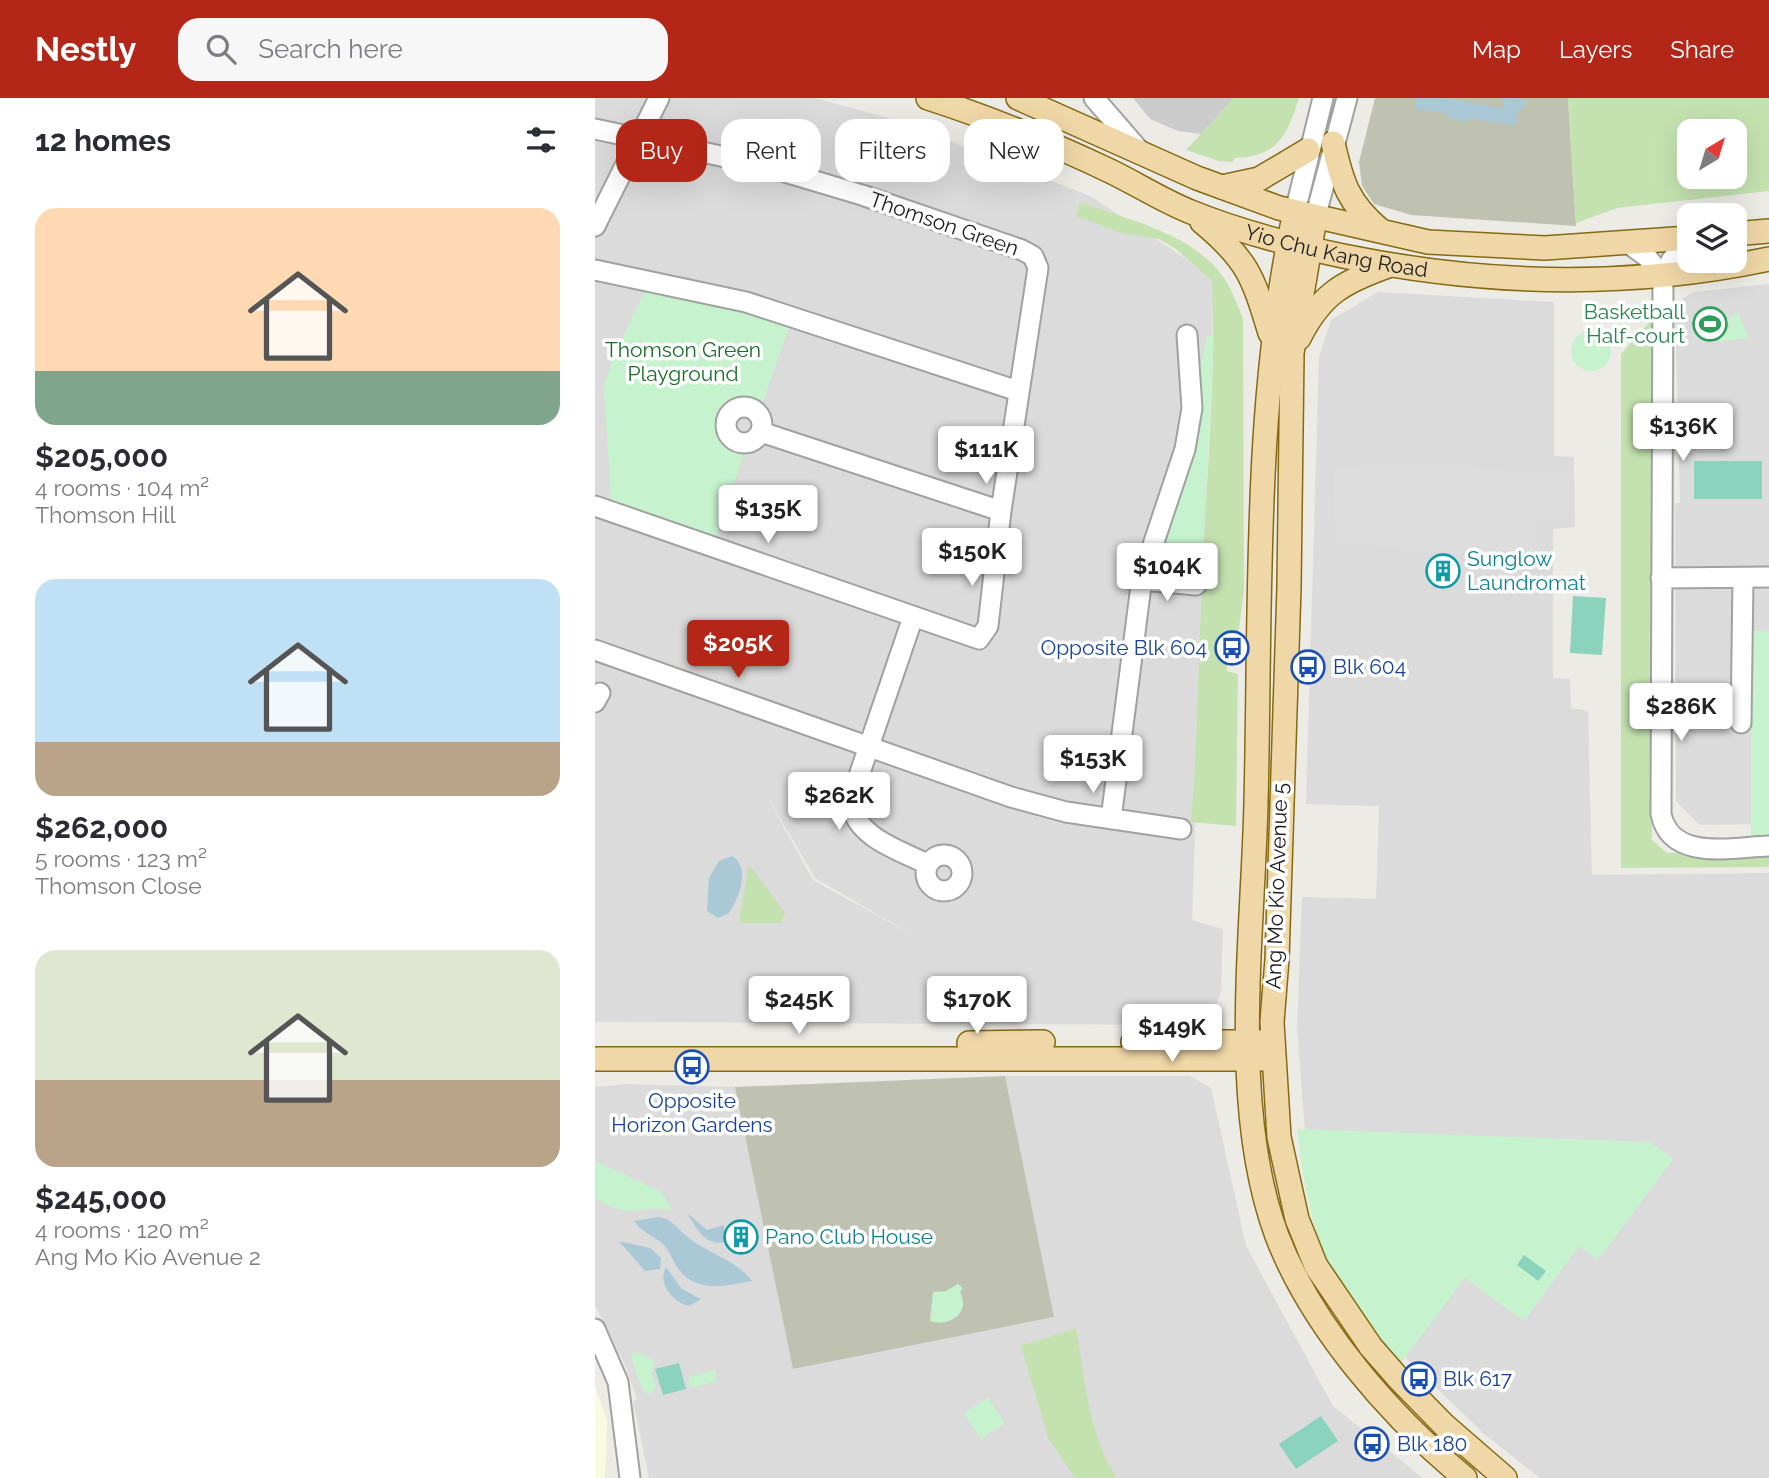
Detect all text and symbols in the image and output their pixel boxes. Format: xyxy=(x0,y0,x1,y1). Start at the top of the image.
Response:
search box xyxy=(178,18,668,81)
text: Nestly xyxy=(35,30,136,69)
icon: search xyxy=(202,30,240,68)
text: Search here xyxy=(258,34,403,64)
text: Map xyxy=(1472,35,1521,64)
text: Layers xyxy=(1559,35,1632,64)
text: Share xyxy=(1670,35,1734,64)
chip: Buy xyxy=(616,119,707,182)
chip: Rent xyxy=(721,119,821,182)
chip: Filters xyxy=(835,119,950,182)
chip: New xyxy=(964,119,1064,182)
north arrow xyxy=(1677,119,1747,189)
map controls xyxy=(1677,119,1747,273)
icon: filters xyxy=(522,121,560,159)
text: 12 homes xyxy=(35,123,171,158)
street label: Thomson Green xyxy=(866,186,1022,261)
button: layers xyxy=(1677,203,1747,273)
street label: Yio Chu Kang Road xyxy=(1242,219,1429,282)
icon: home xyxy=(235,253,361,379)
place label: Basketball Half-court xyxy=(1584,299,1685,348)
sports icon: Basketball Half-court xyxy=(1691,305,1729,343)
park label: Thomson Green Playground xyxy=(605,337,761,386)
pin: $136K xyxy=(1634,404,1732,463)
text: $136K xyxy=(1649,412,1717,439)
pin: $111K xyxy=(937,426,1035,486)
text: $111K xyxy=(954,435,1018,462)
text: $205,000 xyxy=(35,439,168,474)
text: 4 rooms · 104 m² xyxy=(35,474,209,501)
pin: $135K xyxy=(719,486,817,545)
text: $135K xyxy=(735,494,801,521)
text: Thomson Hill xyxy=(35,501,176,528)
pin: $150K xyxy=(923,528,1021,588)
text: $150K xyxy=(938,537,1006,564)
pin: $104K xyxy=(1118,544,1216,603)
place label: Sunglow Laundromat xyxy=(1467,546,1586,595)
text: $104K xyxy=(1133,552,1201,579)
building icon: Sunglow Laundromat xyxy=(1424,552,1462,590)
pin: $205K xyxy=(689,620,787,680)
icon: home xyxy=(235,624,361,750)
text: $205K xyxy=(703,629,773,656)
bus stop icon: Opposite Blk 604 xyxy=(1213,629,1251,667)
place label: Opposite Blk 604 xyxy=(1040,635,1207,660)
bus stop icon: Blk 604 xyxy=(1289,648,1327,686)
place label: Blk 604 xyxy=(1333,654,1406,679)
pin: $286K xyxy=(1632,684,1730,743)
text: $286K xyxy=(1646,692,1716,719)
pin: $153K xyxy=(1044,736,1142,795)
text: $153K xyxy=(1060,744,1126,771)
pin: $262K xyxy=(790,772,888,832)
text: $262K xyxy=(804,781,874,808)
street label: Ang Mo Kio Avenue 5 xyxy=(1260,782,1293,990)
text: $262,000 xyxy=(35,810,168,845)
text: 5 rooms · 123 m² xyxy=(35,845,207,872)
text: Thomson Close xyxy=(35,872,202,899)
pin: $245K xyxy=(750,976,848,1036)
pin: $170K xyxy=(928,976,1026,1036)
text: $245K xyxy=(765,985,833,1012)
text: $170K xyxy=(943,985,1011,1012)
icon: home xyxy=(235,995,361,1121)
pin: $149K xyxy=(1123,1004,1221,1064)
text: $149K xyxy=(1138,1013,1206,1040)
bus stop icon: Opposite Horizon Gardens xyxy=(673,1048,711,1086)
place label: Opposite Horizon Gardens xyxy=(611,1088,773,1137)
text: $245,000 xyxy=(35,1181,167,1216)
text: 4 rooms · 120 m² xyxy=(35,1216,209,1243)
building icon: Pano Club House xyxy=(722,1218,760,1256)
place label: Pano Club House xyxy=(765,1224,933,1249)
text: Ang Mo Kio Avenue 2 xyxy=(35,1243,261,1270)
bus stop icon: Blk 617 xyxy=(1400,1360,1438,1398)
place label: Blk 617 xyxy=(1443,1366,1513,1391)
bus stop icon: Blk 180 xyxy=(1353,1425,1391,1463)
place label: Blk 180 xyxy=(1397,1431,1467,1456)

